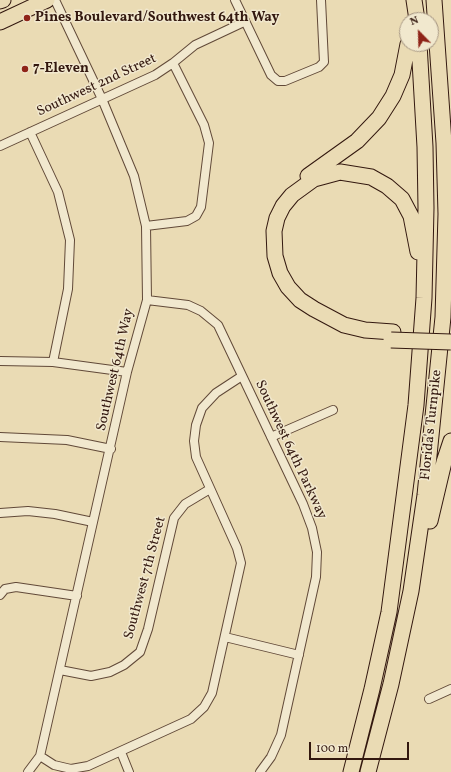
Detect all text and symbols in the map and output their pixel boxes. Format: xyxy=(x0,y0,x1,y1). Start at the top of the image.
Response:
place label: Pines Boulevard/Southwest 64th Way xyxy=(35,10,279,26)
north arrow xyxy=(399,12,439,52)
marker: Pines Boulevard/Southwest 64th Way xyxy=(22,13,32,23)
text: N xyxy=(408,13,421,30)
street label: Southwest 2nd Street xyxy=(35,51,159,121)
place label: 7-Eleven xyxy=(33,61,89,77)
marker: 7-Eleven xyxy=(20,64,30,74)
street label: Southwest 64th Way xyxy=(94,307,138,433)
street label: Florida's Turnpike xyxy=(418,369,446,481)
street label: Southwest 64th Parkway xyxy=(250,378,330,522)
street label: Southwest 7th Street xyxy=(122,515,170,641)
scale bar xyxy=(311,734,411,760)
text: 100 m xyxy=(316,741,348,757)

